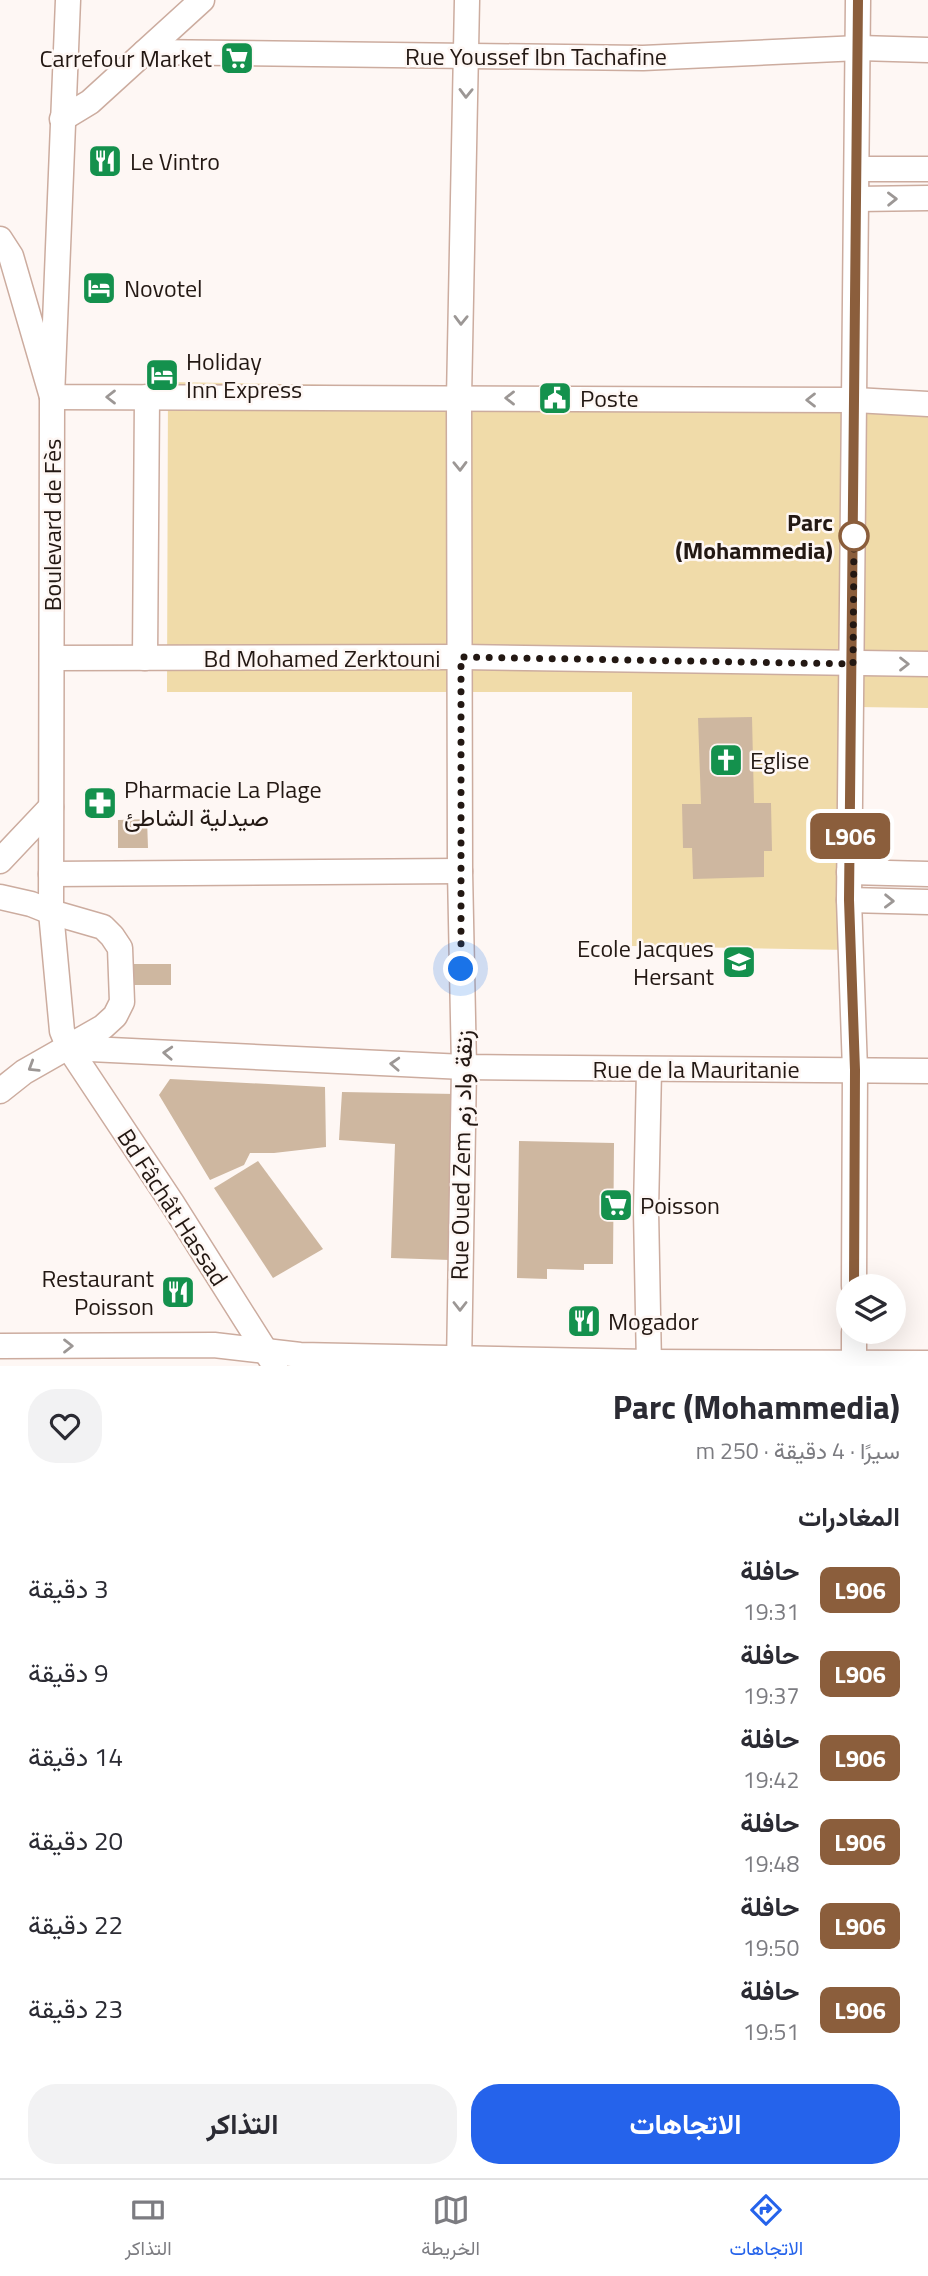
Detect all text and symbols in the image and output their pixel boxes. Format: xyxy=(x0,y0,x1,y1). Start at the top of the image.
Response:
street label: Rue Youssef Ibn Tachafine xyxy=(405,38,667,74)
supermarket icon: Carrefour Market xyxy=(218,39,256,77)
place label: Carrefour Market xyxy=(40,40,213,76)
one-way arrow xyxy=(458,88,474,98)
restaurant icon: Le Vintro xyxy=(86,142,124,180)
place label: Le Vintro xyxy=(130,143,220,179)
one-way arrow xyxy=(888,191,898,207)
hotel icon: Novotel xyxy=(80,269,118,307)
place label: Novotel xyxy=(124,270,203,306)
one-way arrow xyxy=(453,315,469,326)
place label: Holiday Inn Express xyxy=(186,343,302,407)
hotel icon: Holiday Inn Express xyxy=(143,356,181,394)
public building icon: Poste xyxy=(536,379,574,417)
place label: Poste xyxy=(580,380,639,416)
one-way arrow xyxy=(105,389,116,405)
one-way arrow xyxy=(504,390,515,406)
one-way arrow xyxy=(805,392,816,408)
street label: Boulevard de Fès xyxy=(34,439,70,611)
one-way arrow xyxy=(452,461,468,472)
place label: Parc (Mohammedia) xyxy=(675,504,833,568)
marker: Parc (Mohammedia) xyxy=(839,521,869,551)
street label: Bd Mohamed Zerktouni xyxy=(203,640,441,676)
one-way arrow xyxy=(899,656,910,672)
church icon: Eglise xyxy=(707,741,745,779)
place label: Eglise xyxy=(750,742,809,778)
place label: Pharmacie La Plage صيدلية الشاطئ xyxy=(124,771,322,835)
pharmacy icon: Pharmacie La Plage صيدلية الشاطئ xyxy=(81,784,119,822)
line badge: L906 xyxy=(801,813,899,859)
text: L906 xyxy=(824,818,876,854)
one-way arrow xyxy=(884,893,894,909)
place label: Ecole Jacques Hersant xyxy=(577,930,715,994)
school or university icon: Ecole Jacques Hersant xyxy=(720,943,758,981)
your location xyxy=(443,951,478,986)
street label: Rue Oued Zem زنقة واد زم xyxy=(441,1030,481,1280)
one-way arrow xyxy=(162,1046,173,1061)
street label: Rue de la Mauritanie xyxy=(593,1051,800,1087)
one-way arrow xyxy=(390,1057,401,1072)
one-way arrow xyxy=(28,1059,41,1072)
street label: Bd Fâchât Hassad xyxy=(109,1121,237,1293)
supermarket icon: Poisson xyxy=(597,1186,635,1224)
place label: Poisson xyxy=(640,1187,720,1223)
place label: Restaurant Poisson xyxy=(41,1260,155,1324)
restaurant icon: Restaurant Poisson xyxy=(159,1273,197,1311)
map controls xyxy=(836,1274,906,1344)
button: layers xyxy=(836,1274,906,1344)
one-way arrow xyxy=(452,1301,468,1312)
restaurant icon: Mogador xyxy=(565,1302,603,1340)
place label: Mogador xyxy=(608,1303,699,1339)
one-way arrow xyxy=(63,1338,74,1354)
text: Parc (Mohammedia) xyxy=(613,1382,900,1432)
button: heart xyxy=(28,1389,102,1463)
text: سيرًا · 4 دقيقة · 250 m xyxy=(696,1433,900,1468)
text: المغادرات xyxy=(798,1497,900,1536)
text: حافلة xyxy=(740,1551,799,1590)
text: 3 دقيقة xyxy=(28,1569,108,1608)
text: L906 xyxy=(834,1572,886,1608)
text: 19:31 xyxy=(743,1594,799,1629)
text: حافلة xyxy=(740,1635,799,1674)
text: 9 دقيقة xyxy=(28,1653,108,1692)
text: L906 xyxy=(834,1656,886,1692)
text: 19:37 xyxy=(743,1678,799,1713)
text: حافلة xyxy=(740,1719,799,1758)
text: 14 دقيقة xyxy=(28,1737,123,1776)
text: L906 xyxy=(834,1740,886,1776)
text: 19:42 xyxy=(743,1762,799,1797)
text: حافلة xyxy=(740,1803,799,1842)
text: 20 دقيقة xyxy=(28,1821,123,1860)
text: L906 xyxy=(834,1824,886,1860)
text: 19:48 xyxy=(743,1846,799,1881)
text: حافلة xyxy=(740,1887,799,1926)
text: 22 دقيقة xyxy=(28,1905,123,1944)
text: L906 xyxy=(834,1908,886,1944)
text: 19:50 xyxy=(743,1930,799,1965)
text: حافلة xyxy=(740,1971,799,2010)
text: 23 دقيقة xyxy=(28,1989,123,2028)
text: L906 xyxy=(834,1992,886,2028)
text: 19:51 xyxy=(743,2014,799,2049)
button: التذاكر xyxy=(28,2084,457,2164)
button: الاتجاهات xyxy=(471,2084,900,2164)
tab: التذاكر xyxy=(125,2191,172,2265)
tab: الخريطة xyxy=(421,2191,480,2265)
tab: الاتجاهات xyxy=(730,2191,803,2265)

